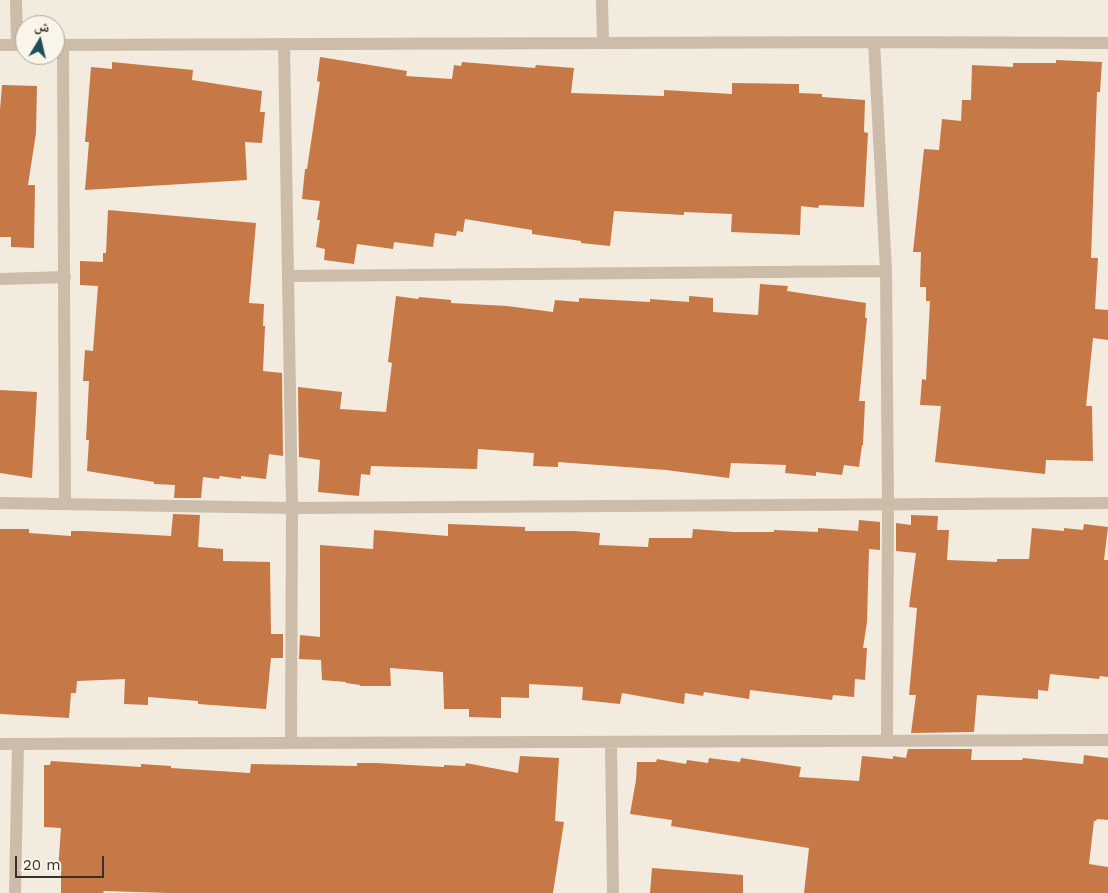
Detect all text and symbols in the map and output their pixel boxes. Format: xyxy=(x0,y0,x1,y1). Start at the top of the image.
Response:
north arrow xyxy=(15,15,65,65)
text: ش xyxy=(34,17,51,35)
scale bar xyxy=(18,846,106,878)
text: 20 m xyxy=(23,856,61,874)

